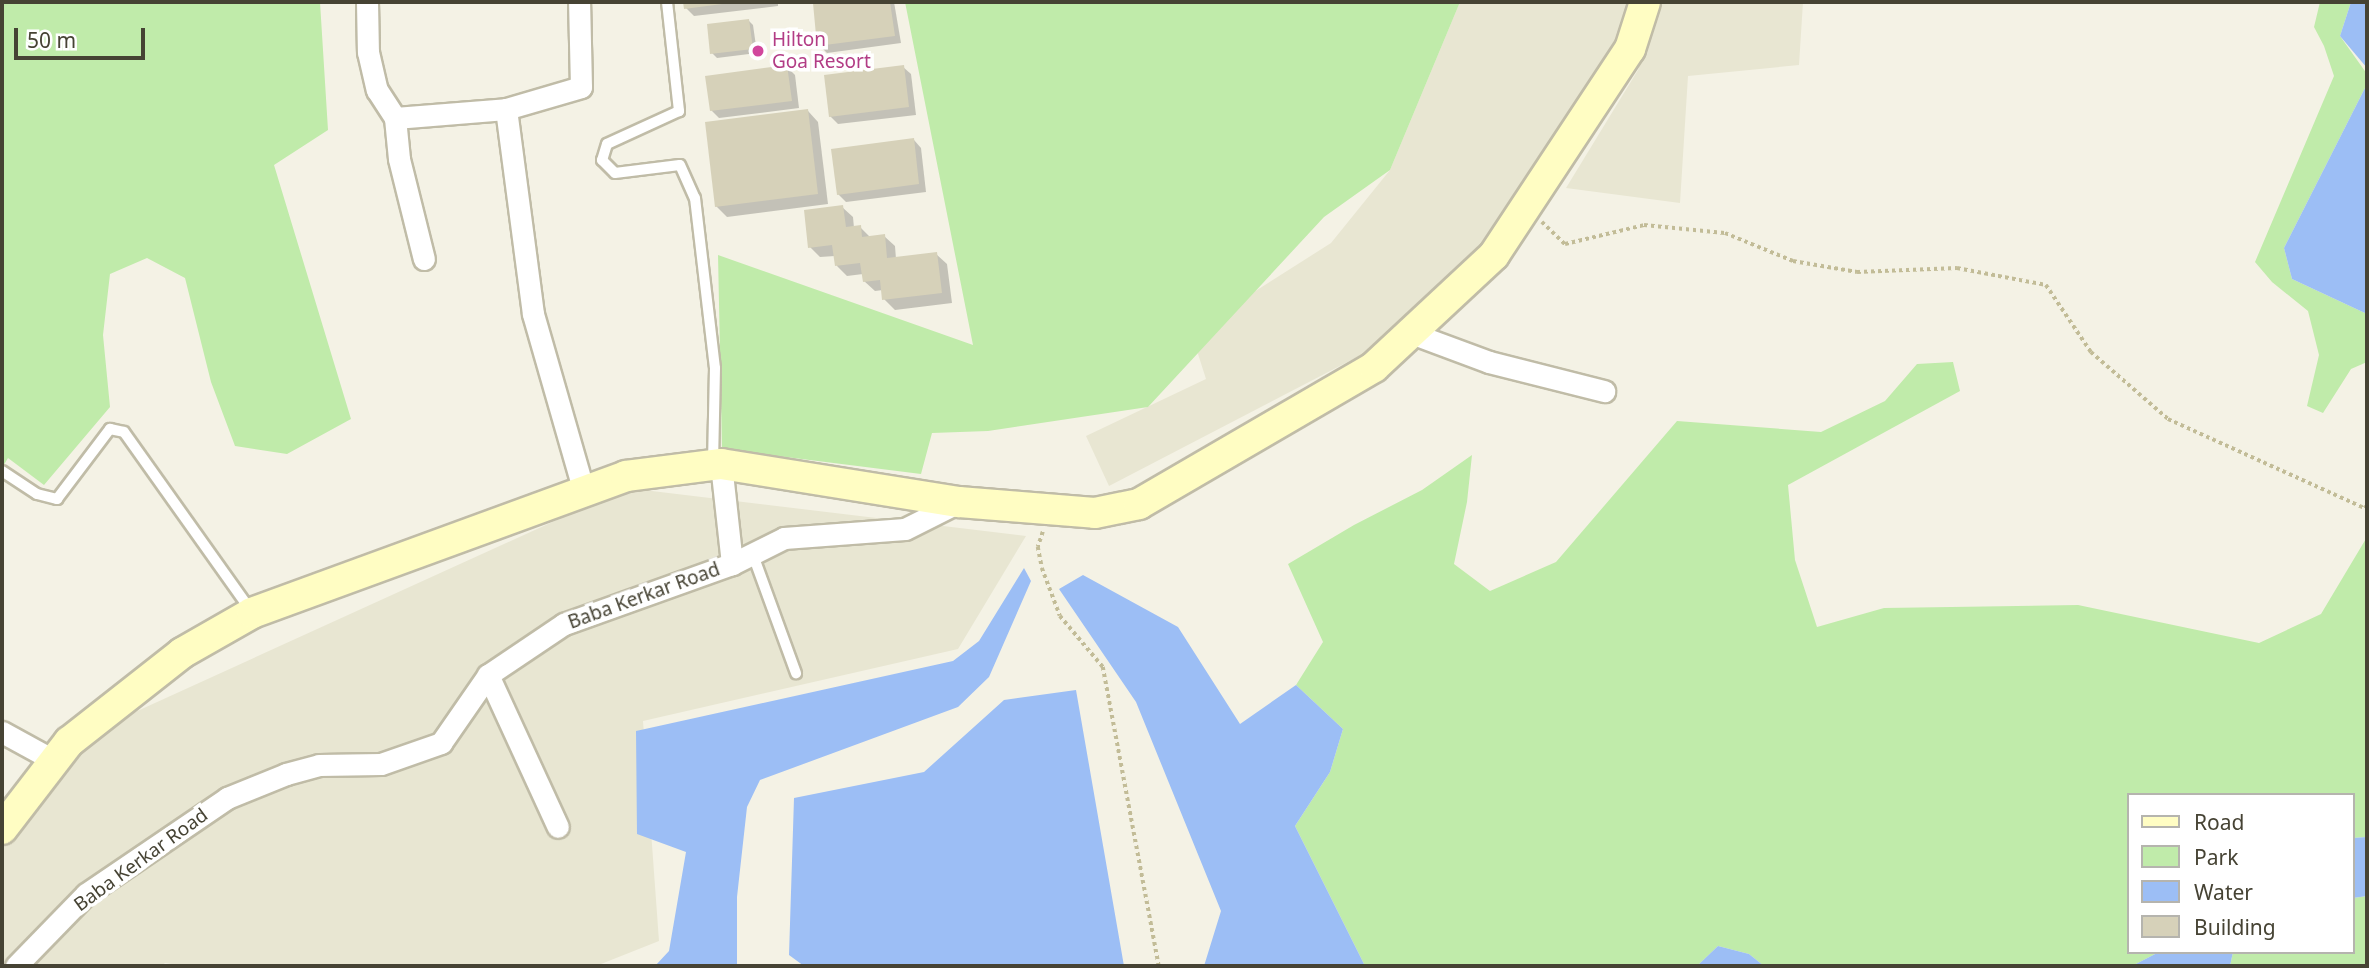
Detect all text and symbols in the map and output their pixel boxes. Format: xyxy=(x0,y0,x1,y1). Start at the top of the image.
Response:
scale bar xyxy=(18,14,149,58)
text: 50 m xyxy=(27,26,76,54)
place label: Hilton Goa Resort xyxy=(772,29,871,73)
marker: Hilton Goa Resort xyxy=(750,43,766,59)
street label: Baba Kerkar Road xyxy=(565,558,723,634)
legend xyxy=(2128,793,2355,954)
street label: Baba Kerkar Road xyxy=(70,804,212,916)
text: Road xyxy=(2194,808,2244,836)
text: Park xyxy=(2194,843,2238,871)
text: Water xyxy=(2194,878,2253,906)
text: Building xyxy=(2194,913,2276,941)

